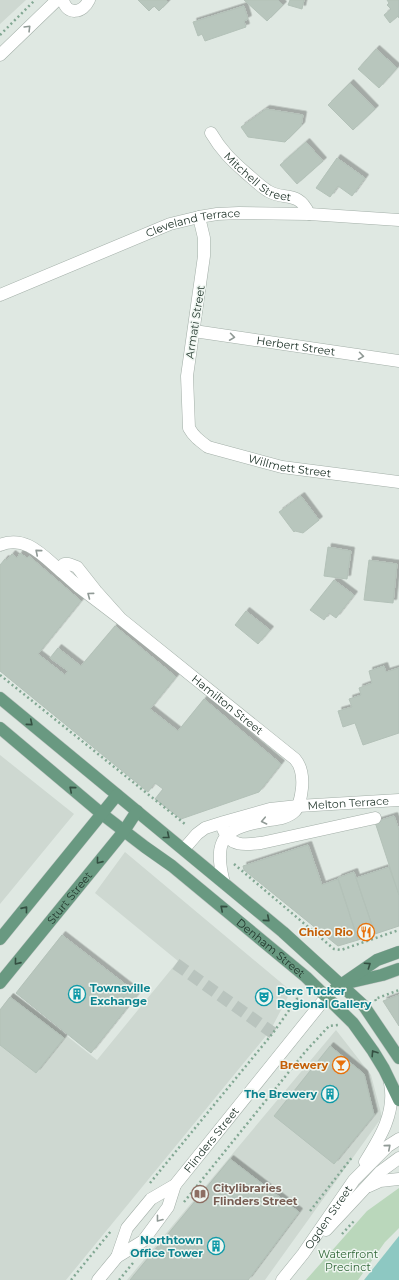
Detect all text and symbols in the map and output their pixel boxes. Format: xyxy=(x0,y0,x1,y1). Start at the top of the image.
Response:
one-way arrow xyxy=(23,25,31,33)
street label: Mitchell Street xyxy=(221,149,293,204)
street label: Cleveland Terrace xyxy=(144,206,241,240)
street label: Armati Street xyxy=(182,284,208,360)
one-way arrow xyxy=(229,332,235,341)
street label: Herbert Street xyxy=(256,333,337,359)
one-way arrow xyxy=(358,351,364,360)
street label: Willmett Street xyxy=(247,451,333,480)
one-way arrow xyxy=(35,549,43,556)
one-way arrow xyxy=(87,592,94,600)
street label: Hamilton Street xyxy=(189,672,266,738)
one-way arrow xyxy=(25,718,33,725)
one-way arrow xyxy=(69,786,77,793)
street label: Melton Terrace xyxy=(307,794,390,812)
one-way arrow xyxy=(261,817,267,825)
one-way arrow xyxy=(163,831,170,838)
one-way arrow xyxy=(97,857,104,864)
street label: Sturt Street xyxy=(44,868,95,927)
one-way arrow xyxy=(220,905,228,912)
one-way arrow xyxy=(20,906,27,913)
street label: Denham Street xyxy=(234,915,308,981)
one-way arrow xyxy=(263,915,270,922)
restaurant icon: Chico Rio xyxy=(356,922,376,942)
place label: Chico Rio xyxy=(299,925,353,939)
one-way arrow xyxy=(15,958,22,965)
one-way arrow xyxy=(364,963,371,970)
place label: Townsville Exchange xyxy=(90,981,150,1008)
building icon: Townsville Exchange xyxy=(67,984,87,1004)
place label: Perc Tucker Regional Gallery xyxy=(277,984,372,1011)
theatre icon: Perc Tucker Regional Gallery xyxy=(254,987,274,1007)
one-way arrow xyxy=(371,1050,379,1057)
bar icon: Brewery xyxy=(331,1055,351,1075)
place label: Brewery xyxy=(280,1058,328,1072)
building icon: The Brewery xyxy=(320,1084,340,1104)
place label: The Brewery xyxy=(244,1087,317,1101)
street label: Flinders Street xyxy=(181,1104,242,1176)
one-way arrow xyxy=(383,1144,391,1151)
place label: Citylibraries Flinders Street xyxy=(213,1181,298,1208)
street label: Ogden Street xyxy=(301,1182,356,1252)
library icon: Citylibraries Flinders Street xyxy=(190,1184,210,1204)
one-way arrow xyxy=(157,1215,164,1222)
place label: Northtown Office Tower xyxy=(130,1233,203,1260)
building icon: Northtown Office Tower xyxy=(206,1236,226,1256)
park label: Waterfront Precinct xyxy=(318,1247,379,1274)

